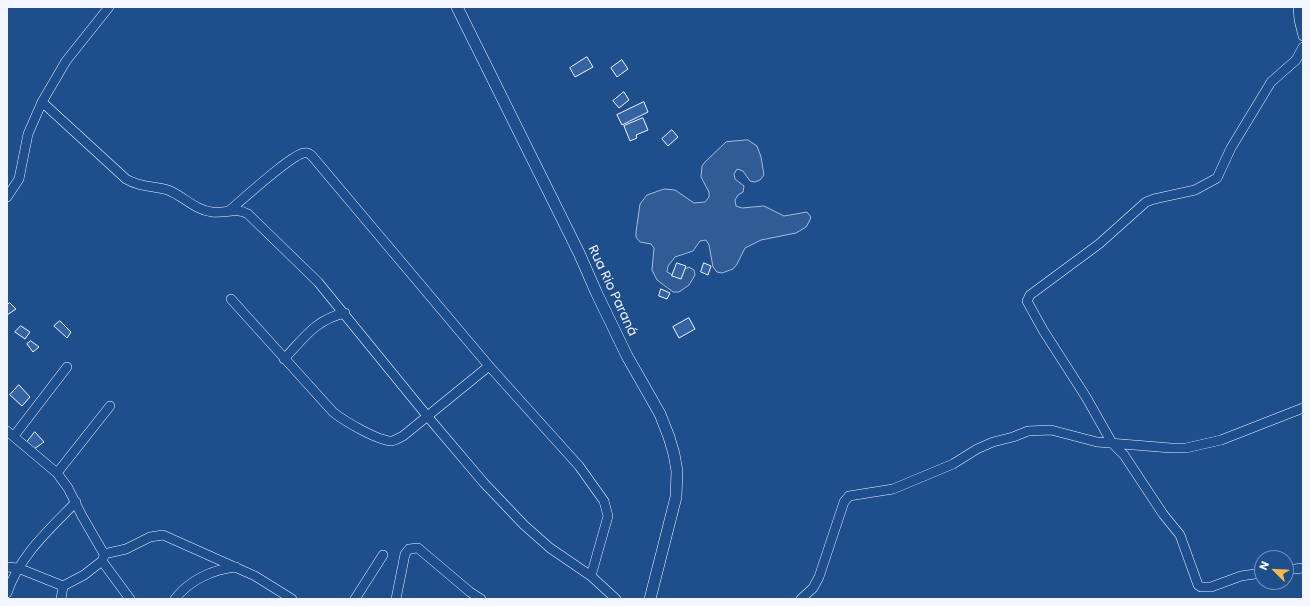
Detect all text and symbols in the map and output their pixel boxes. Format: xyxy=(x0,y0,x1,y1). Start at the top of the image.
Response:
street label: Rua Rio Paraná xyxy=(584,243,640,339)
north arrow xyxy=(1254,550,1294,590)
text: N xyxy=(1255,558,1273,573)

